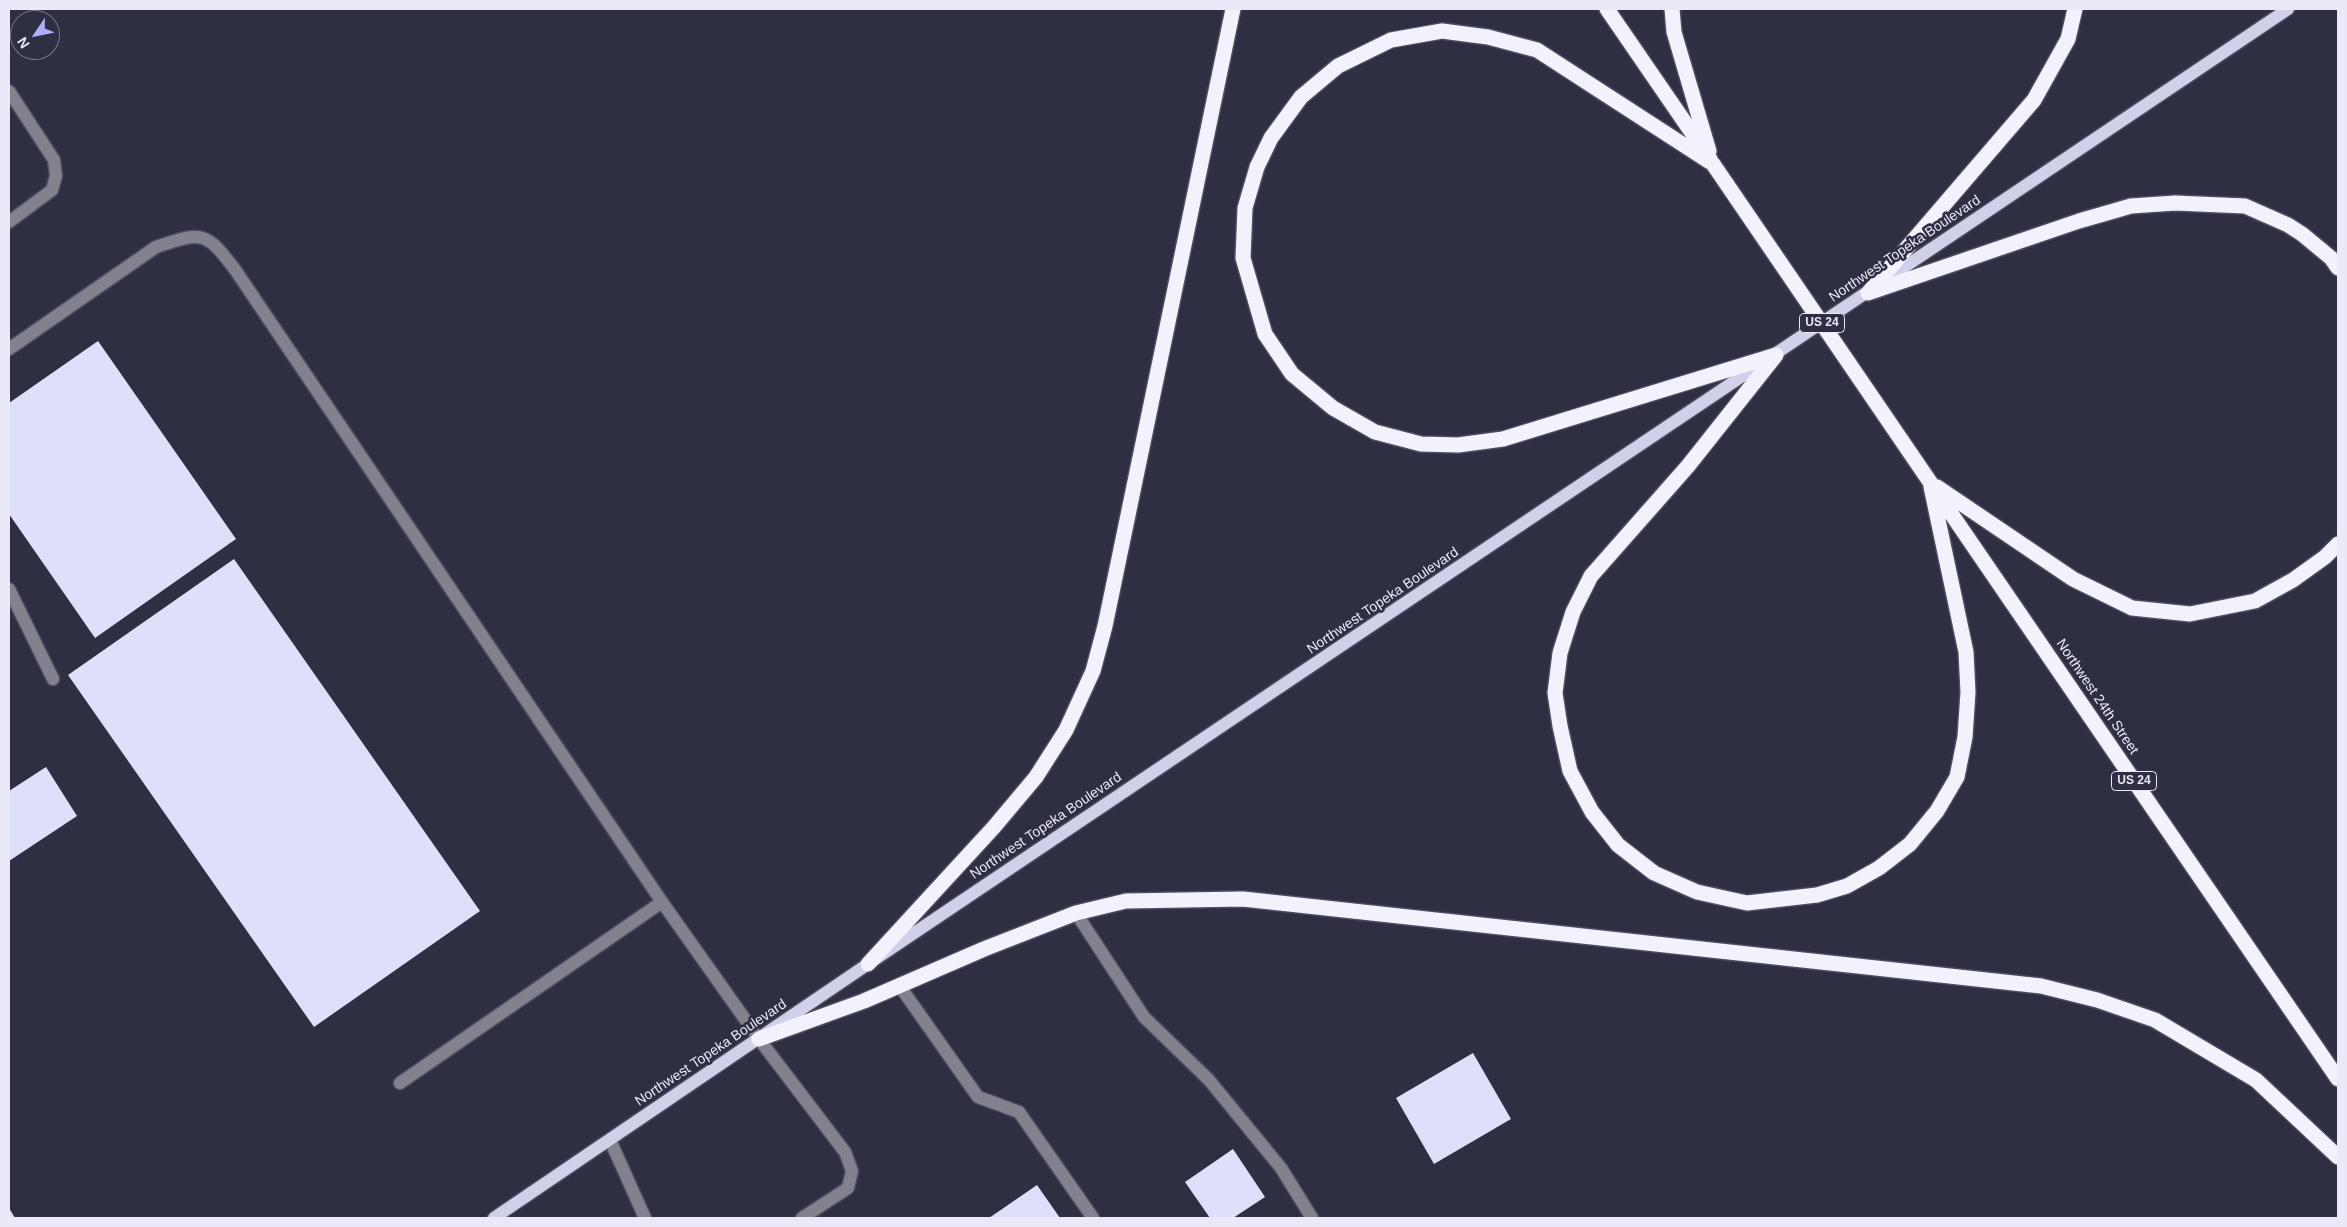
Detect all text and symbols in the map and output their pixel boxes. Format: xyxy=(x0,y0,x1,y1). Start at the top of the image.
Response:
north arrow xyxy=(10,10,60,60)
text: N xyxy=(14,34,33,51)
street label: Northwest Topeka Boulevard xyxy=(1826,192,1984,306)
road number: US 24 xyxy=(1800,314,1844,332)
street label: Northwest Topeka Boulevard xyxy=(1304,544,1462,658)
street label: Northwest 24th Street xyxy=(2052,636,2142,758)
street label: Northwest Topeka Boulevard xyxy=(967,769,1125,883)
road number: US 24 xyxy=(2112,771,2156,790)
street label: Northwest Topeka Boulevard xyxy=(632,996,790,1110)

